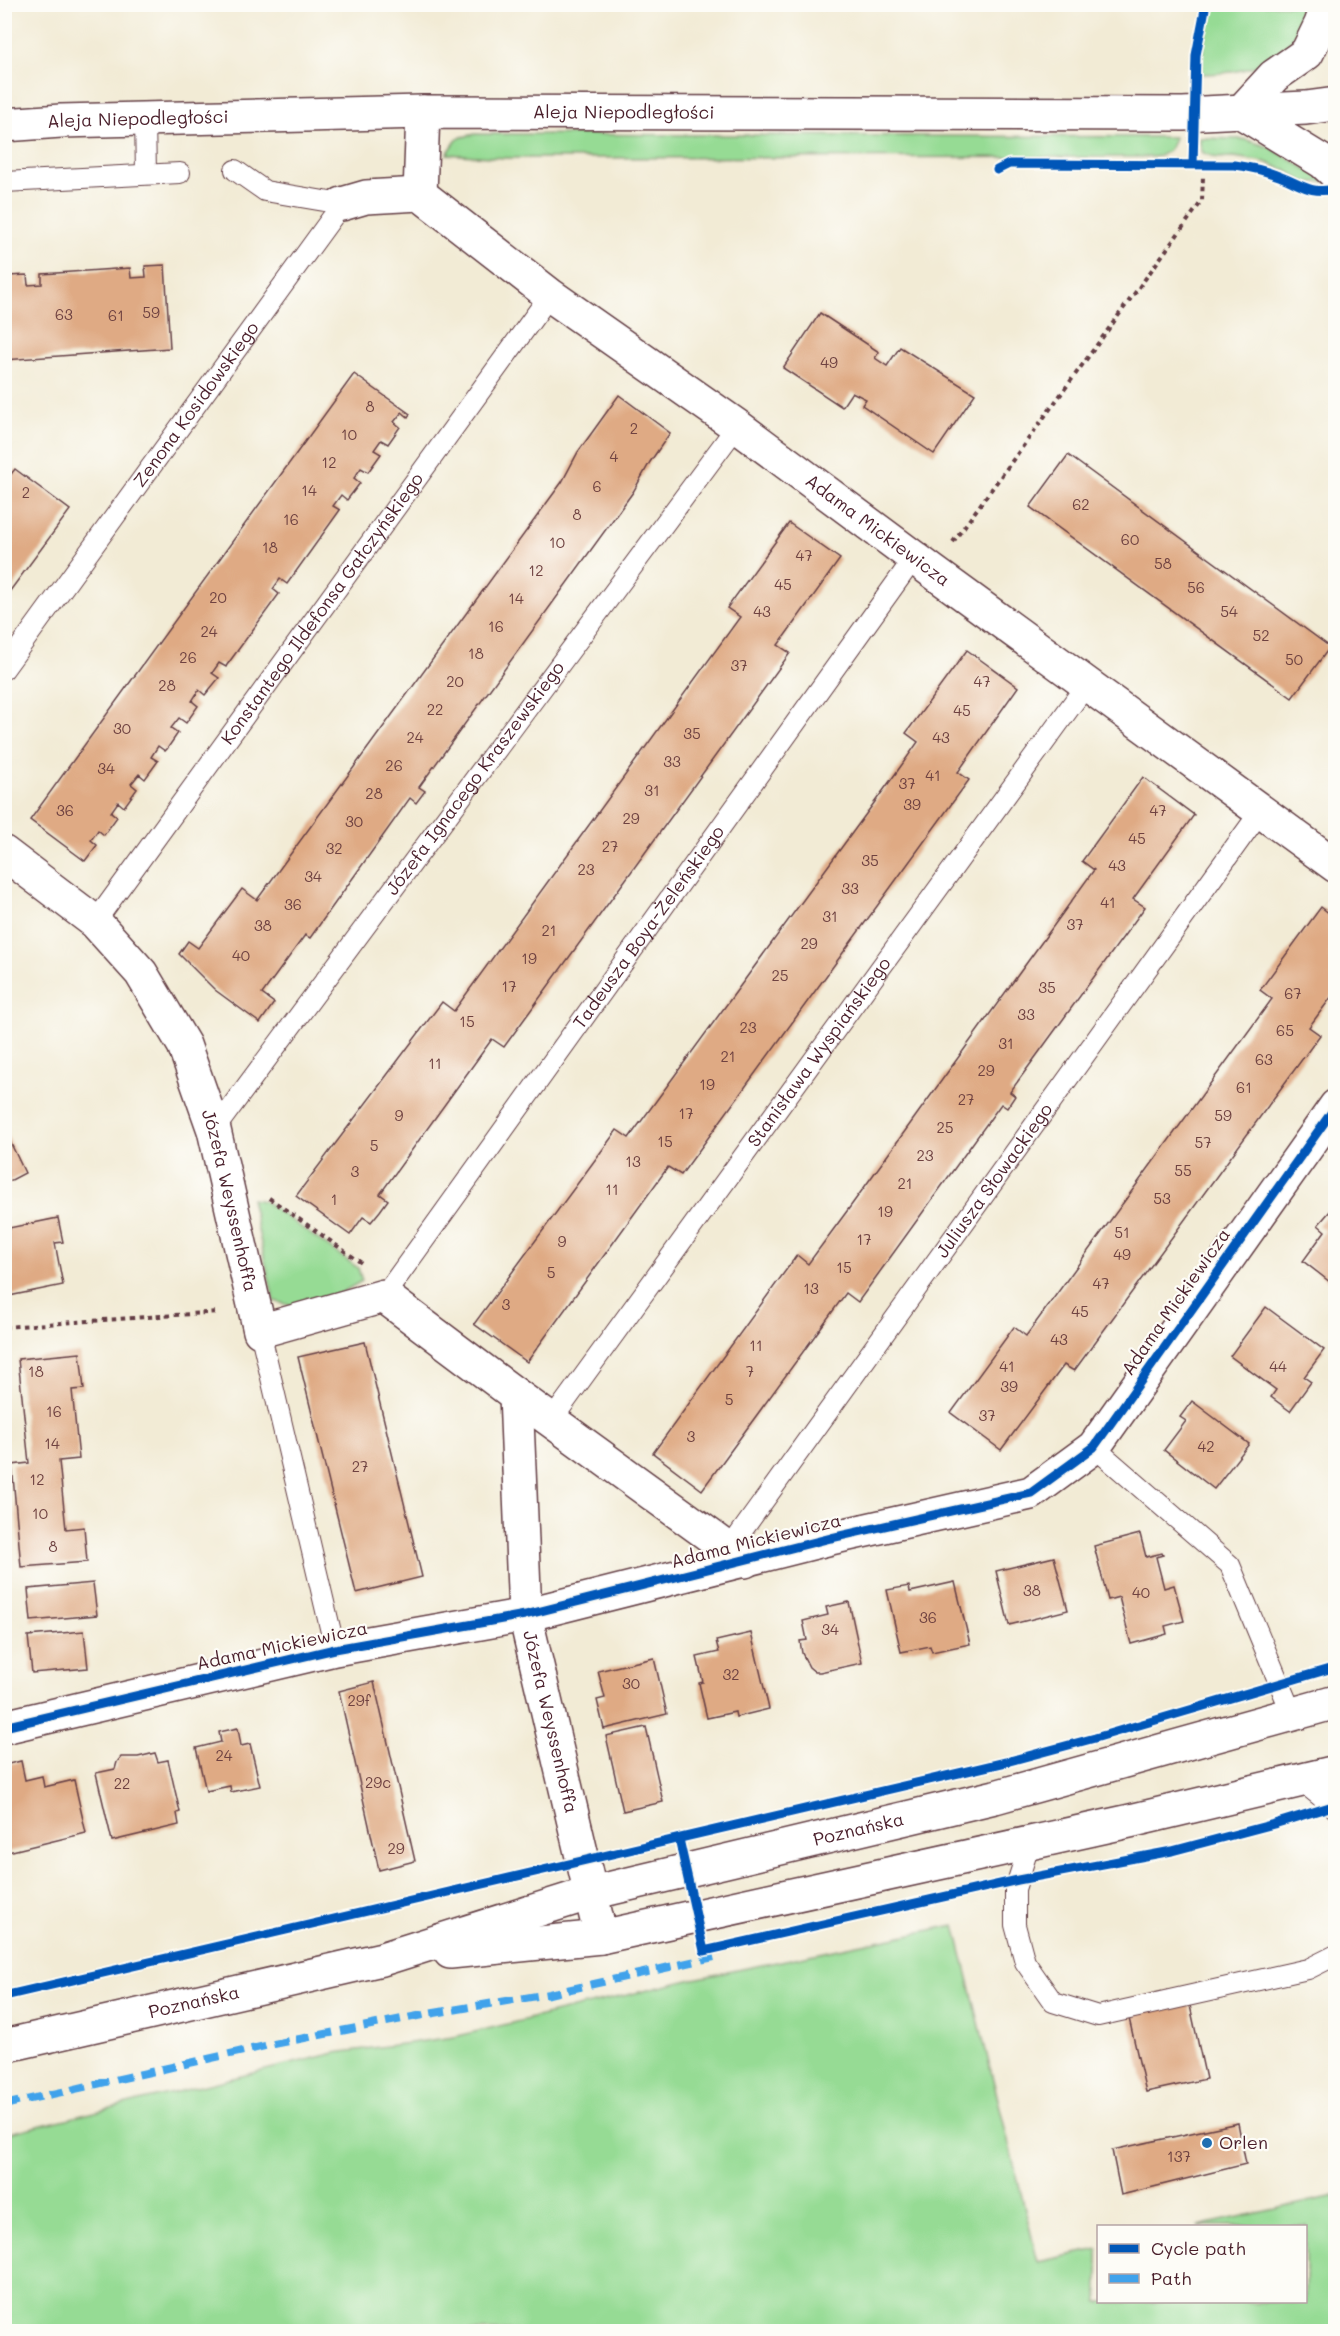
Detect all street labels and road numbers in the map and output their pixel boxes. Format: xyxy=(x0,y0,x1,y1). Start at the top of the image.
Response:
street label: Aleja Niepodległości xyxy=(533,99,715,124)
street label: Aleja Niepodległości xyxy=(46,104,229,133)
street label: Zenona Kosidowskiego xyxy=(127,316,264,491)
street label: Konstantego Ildefonsa Gałczyńskiego xyxy=(215,467,428,749)
street label: Adama Mickiewicza xyxy=(801,468,955,591)
street label: Józefa Ignacego Kraszewskiego xyxy=(380,656,569,899)
street label: Tadeusza Boya-Żeleńskiego xyxy=(567,820,729,1033)
street label: Stanisława Wyspiańskiego xyxy=(741,952,896,1151)
street label: Juliusza Słowackiego xyxy=(930,1098,1058,1262)
street label: Józefa Weyssenhoffa xyxy=(197,1106,264,1294)
street label: Adama Mickiewicza xyxy=(1115,1223,1235,1380)
street label: Adama Mickiewicza xyxy=(668,1507,843,1573)
street label: Adama Mickiewicza xyxy=(194,1615,370,1675)
street label: Józefa Weyssenhoffa xyxy=(518,1628,584,1815)
street label: Poznańska xyxy=(811,1806,906,1851)
street label: Poznańska xyxy=(146,1979,242,2023)

